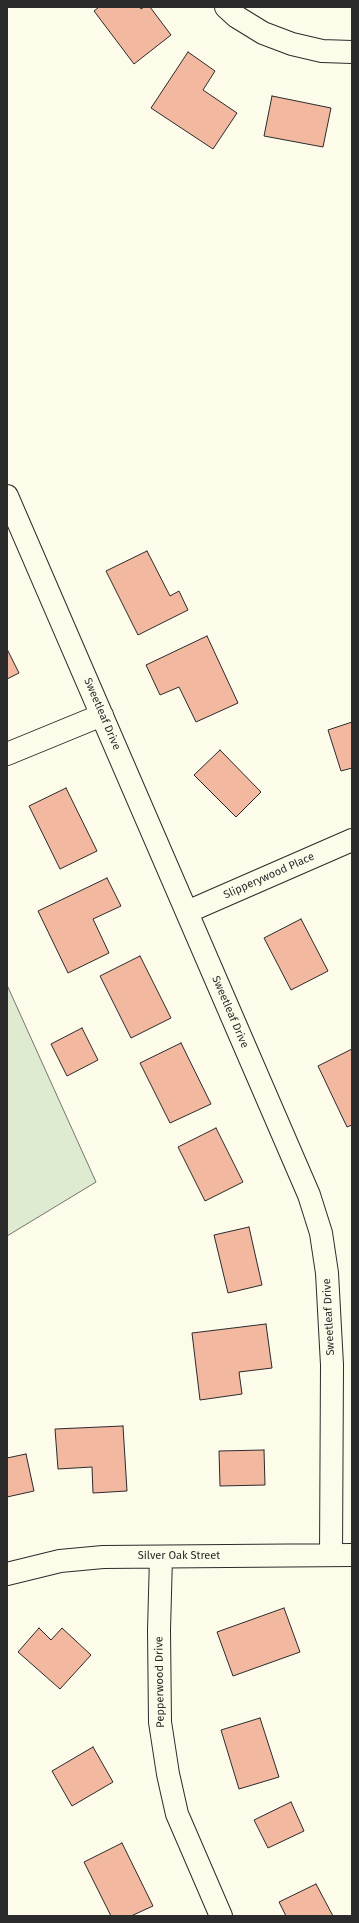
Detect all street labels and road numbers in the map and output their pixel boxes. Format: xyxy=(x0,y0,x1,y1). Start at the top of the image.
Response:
street label: Sweetleaf Drive xyxy=(81,676,123,752)
street label: Slipperywood Place xyxy=(222,850,316,902)
street label: Sweetleaf Drive xyxy=(209,974,251,1050)
street label: Sweetleaf Drive xyxy=(320,1278,338,1356)
street label: Silver Oak Street xyxy=(138,1549,220,1563)
street label: Pepperwood Drive xyxy=(153,1636,167,1728)

